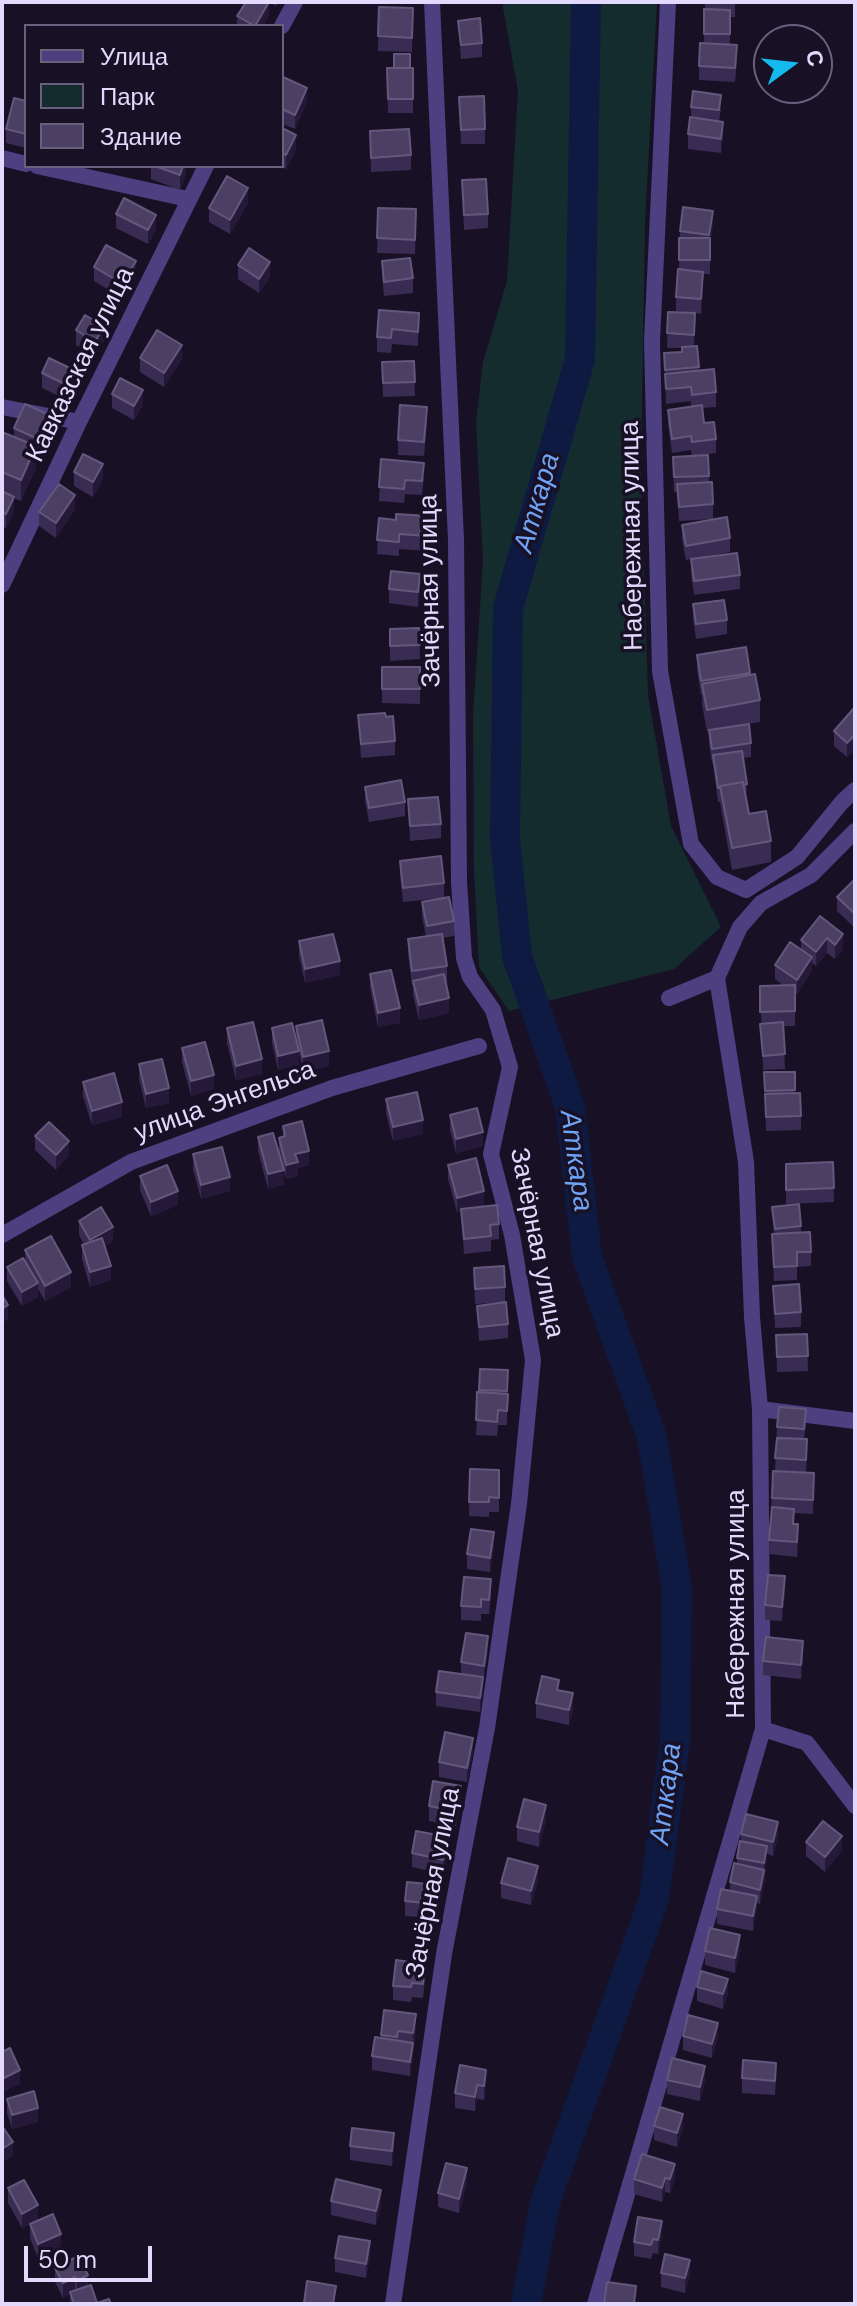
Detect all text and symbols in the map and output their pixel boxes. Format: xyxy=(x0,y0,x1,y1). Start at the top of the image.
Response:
legend xyxy=(24,24,284,168)
north arrow xyxy=(753,24,833,104)
text: Улица xyxy=(100,41,168,72)
text: С xyxy=(799,47,831,70)
text: Парк xyxy=(100,81,154,112)
text: Здание xyxy=(100,121,182,152)
street label: Кавказская улица xyxy=(20,262,142,468)
street label: Набережная улица xyxy=(615,421,651,651)
water label: Аткара xyxy=(508,449,568,557)
street label: Зачёрная улица xyxy=(414,494,448,688)
street label: улица Энгельса xyxy=(130,1055,320,1149)
water label: Аткара xyxy=(551,1108,599,1214)
street label: Зачёрная улица xyxy=(502,1145,570,1341)
street label: Набережная улица xyxy=(721,1489,753,1719)
water label: Аткара xyxy=(644,1741,690,1847)
street label: Зачёрная улица xyxy=(400,1785,468,1981)
scale bar xyxy=(28,2230,156,2280)
text: 50 m xyxy=(38,2244,97,2275)

